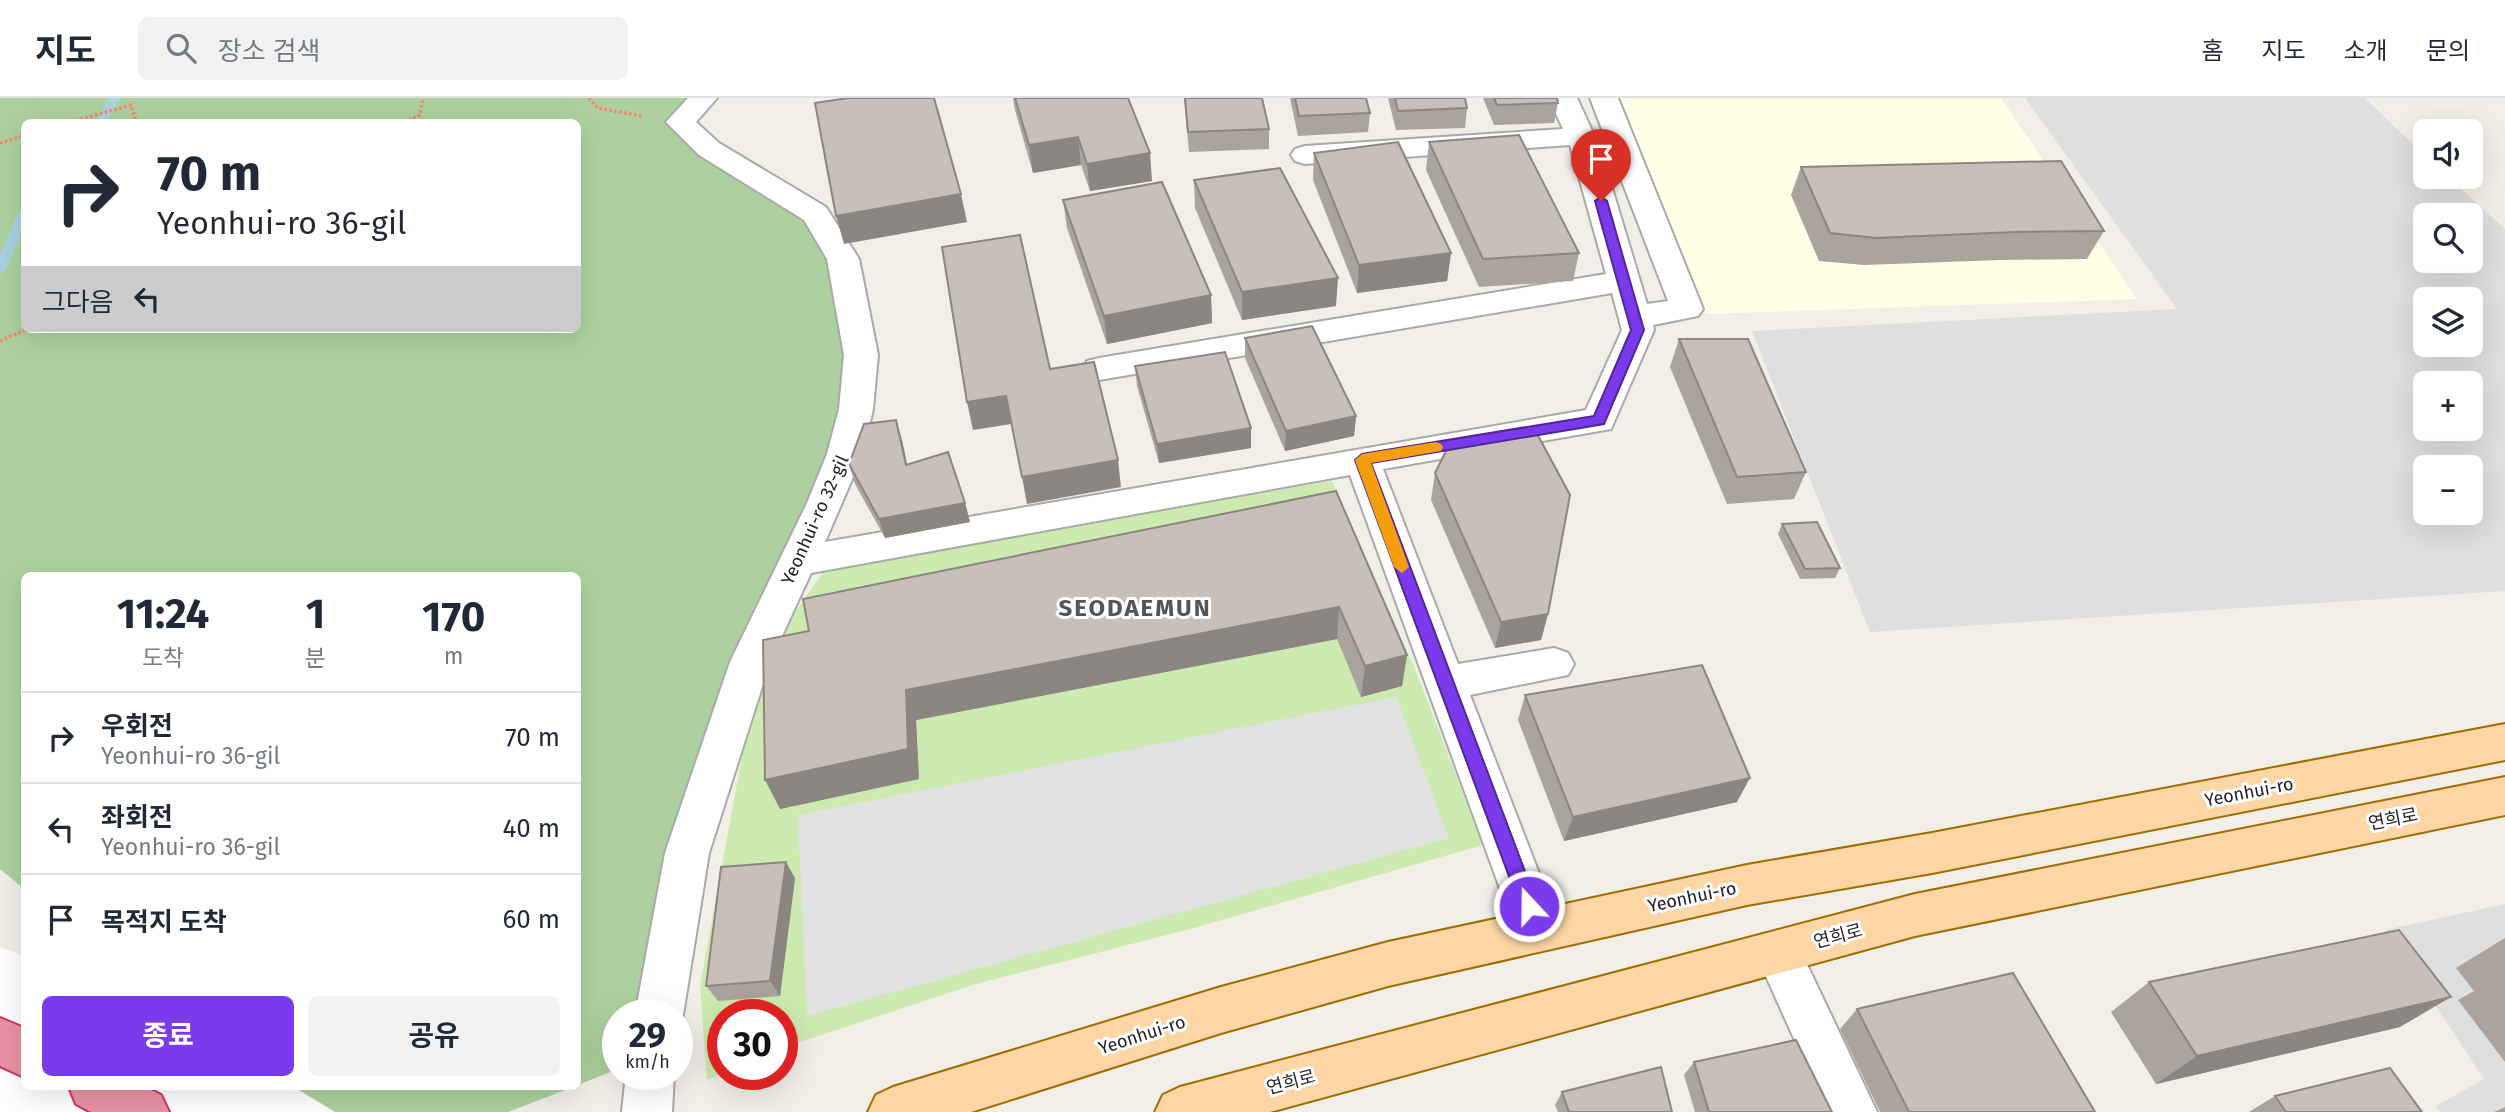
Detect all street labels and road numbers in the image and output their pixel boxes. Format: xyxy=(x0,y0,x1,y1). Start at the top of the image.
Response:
street label: Yeonhui-ro 32-gil xyxy=(777,452,853,588)
street label: Yeonhui-ro xyxy=(2203,773,2295,811)
street label: 연희로 xyxy=(2367,803,2419,835)
street label: Yeonhui-ro xyxy=(1646,877,1738,917)
street label: 연희로 xyxy=(1811,919,1865,953)
street label: Yeonhui-ro xyxy=(1096,1011,1188,1059)
street label: 연희로 xyxy=(1264,1065,1318,1099)

